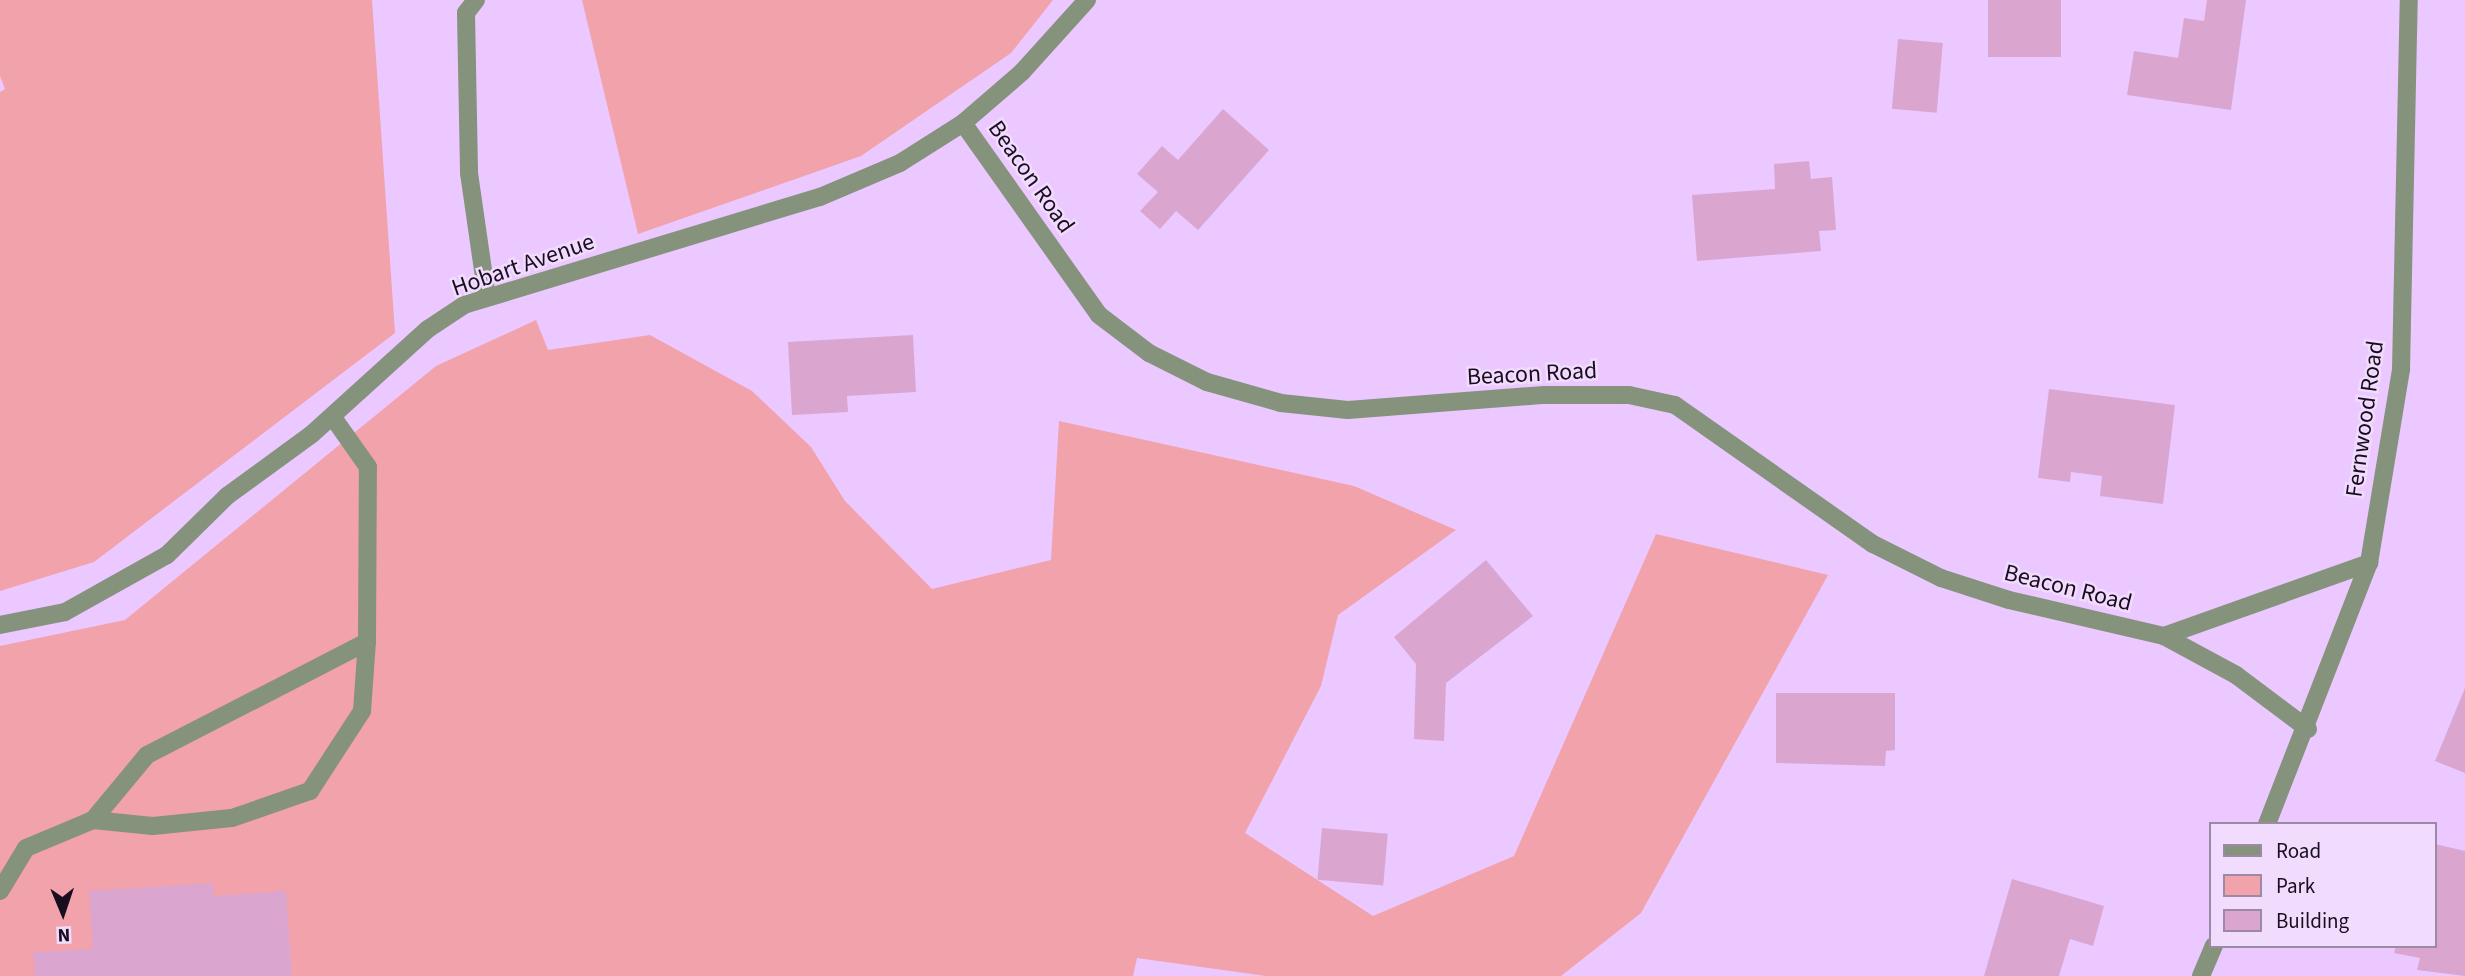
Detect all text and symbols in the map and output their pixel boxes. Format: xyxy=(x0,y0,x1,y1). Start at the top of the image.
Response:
street label: Beacon Road xyxy=(982,115,1080,239)
street label: Hobart Avenue xyxy=(448,227,598,303)
street label: Fernwood Road xyxy=(2340,339,2390,499)
street label: Beacon Road xyxy=(1466,356,1598,392)
street label: Beacon Road xyxy=(2001,558,2135,618)
legend xyxy=(2210,822,2437,948)
text: Road xyxy=(2276,836,2321,866)
text: Park xyxy=(2276,871,2315,901)
north arrow xyxy=(28,878,98,948)
text: Building xyxy=(2276,906,2349,936)
text: N xyxy=(57,921,71,948)

